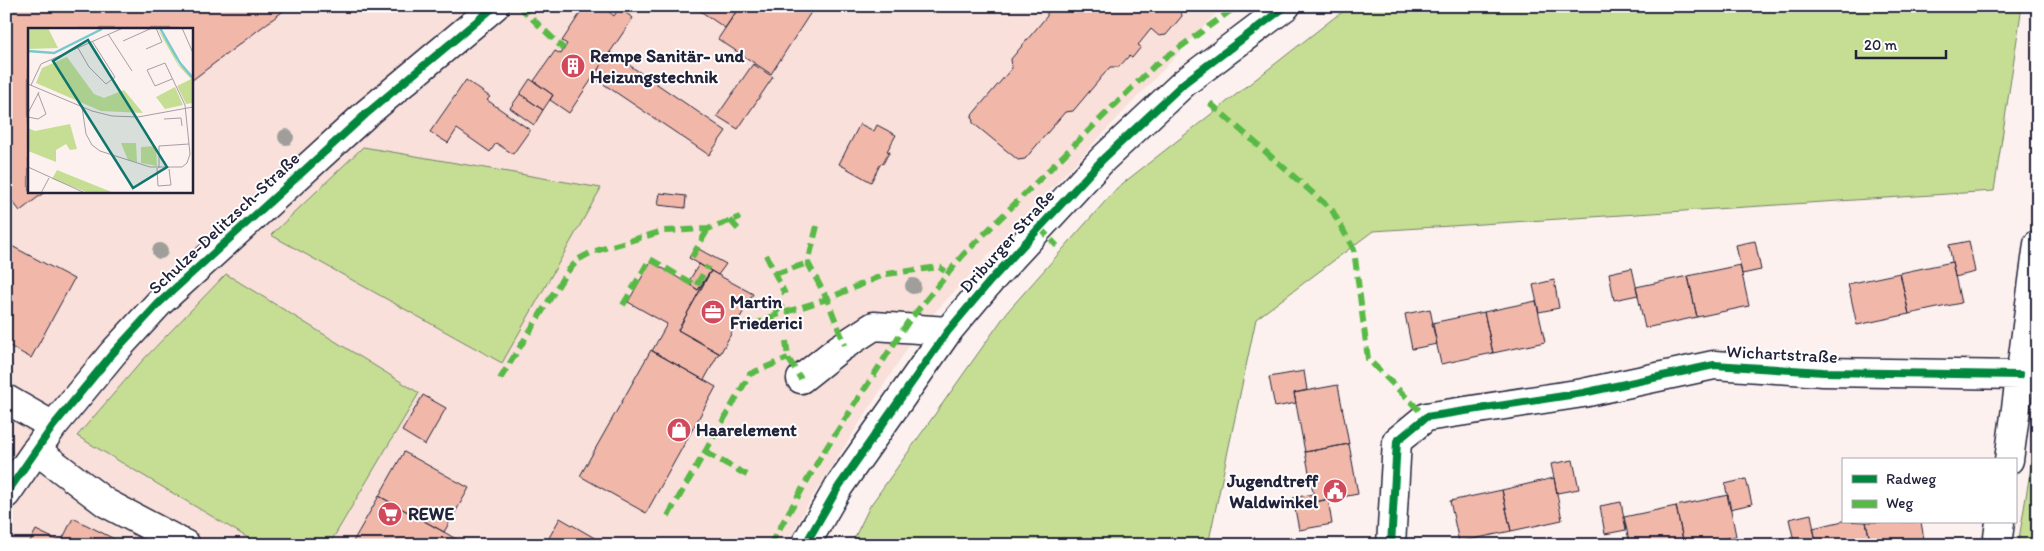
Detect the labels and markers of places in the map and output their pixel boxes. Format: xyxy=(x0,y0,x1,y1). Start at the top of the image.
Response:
place label: Rempe Sanitär- und Heizungstechnik xyxy=(590,45,745,88)
building icon: Rempe Sanitär- und Heizungstechnik xyxy=(560,53,586,79)
place label: Martin Friederici xyxy=(730,291,803,334)
office icon: Martin Friederici xyxy=(700,299,726,325)
shop icon: Haarelement xyxy=(666,417,692,443)
place label: Haarelement xyxy=(696,419,797,441)
place label: Jugendtreff Waldwinkel xyxy=(1226,470,1319,513)
public building icon: Jugendtreff Waldwinkel xyxy=(1322,478,1348,504)
supermarket icon: REWE xyxy=(377,501,403,527)
place label: REWE xyxy=(408,503,454,525)

